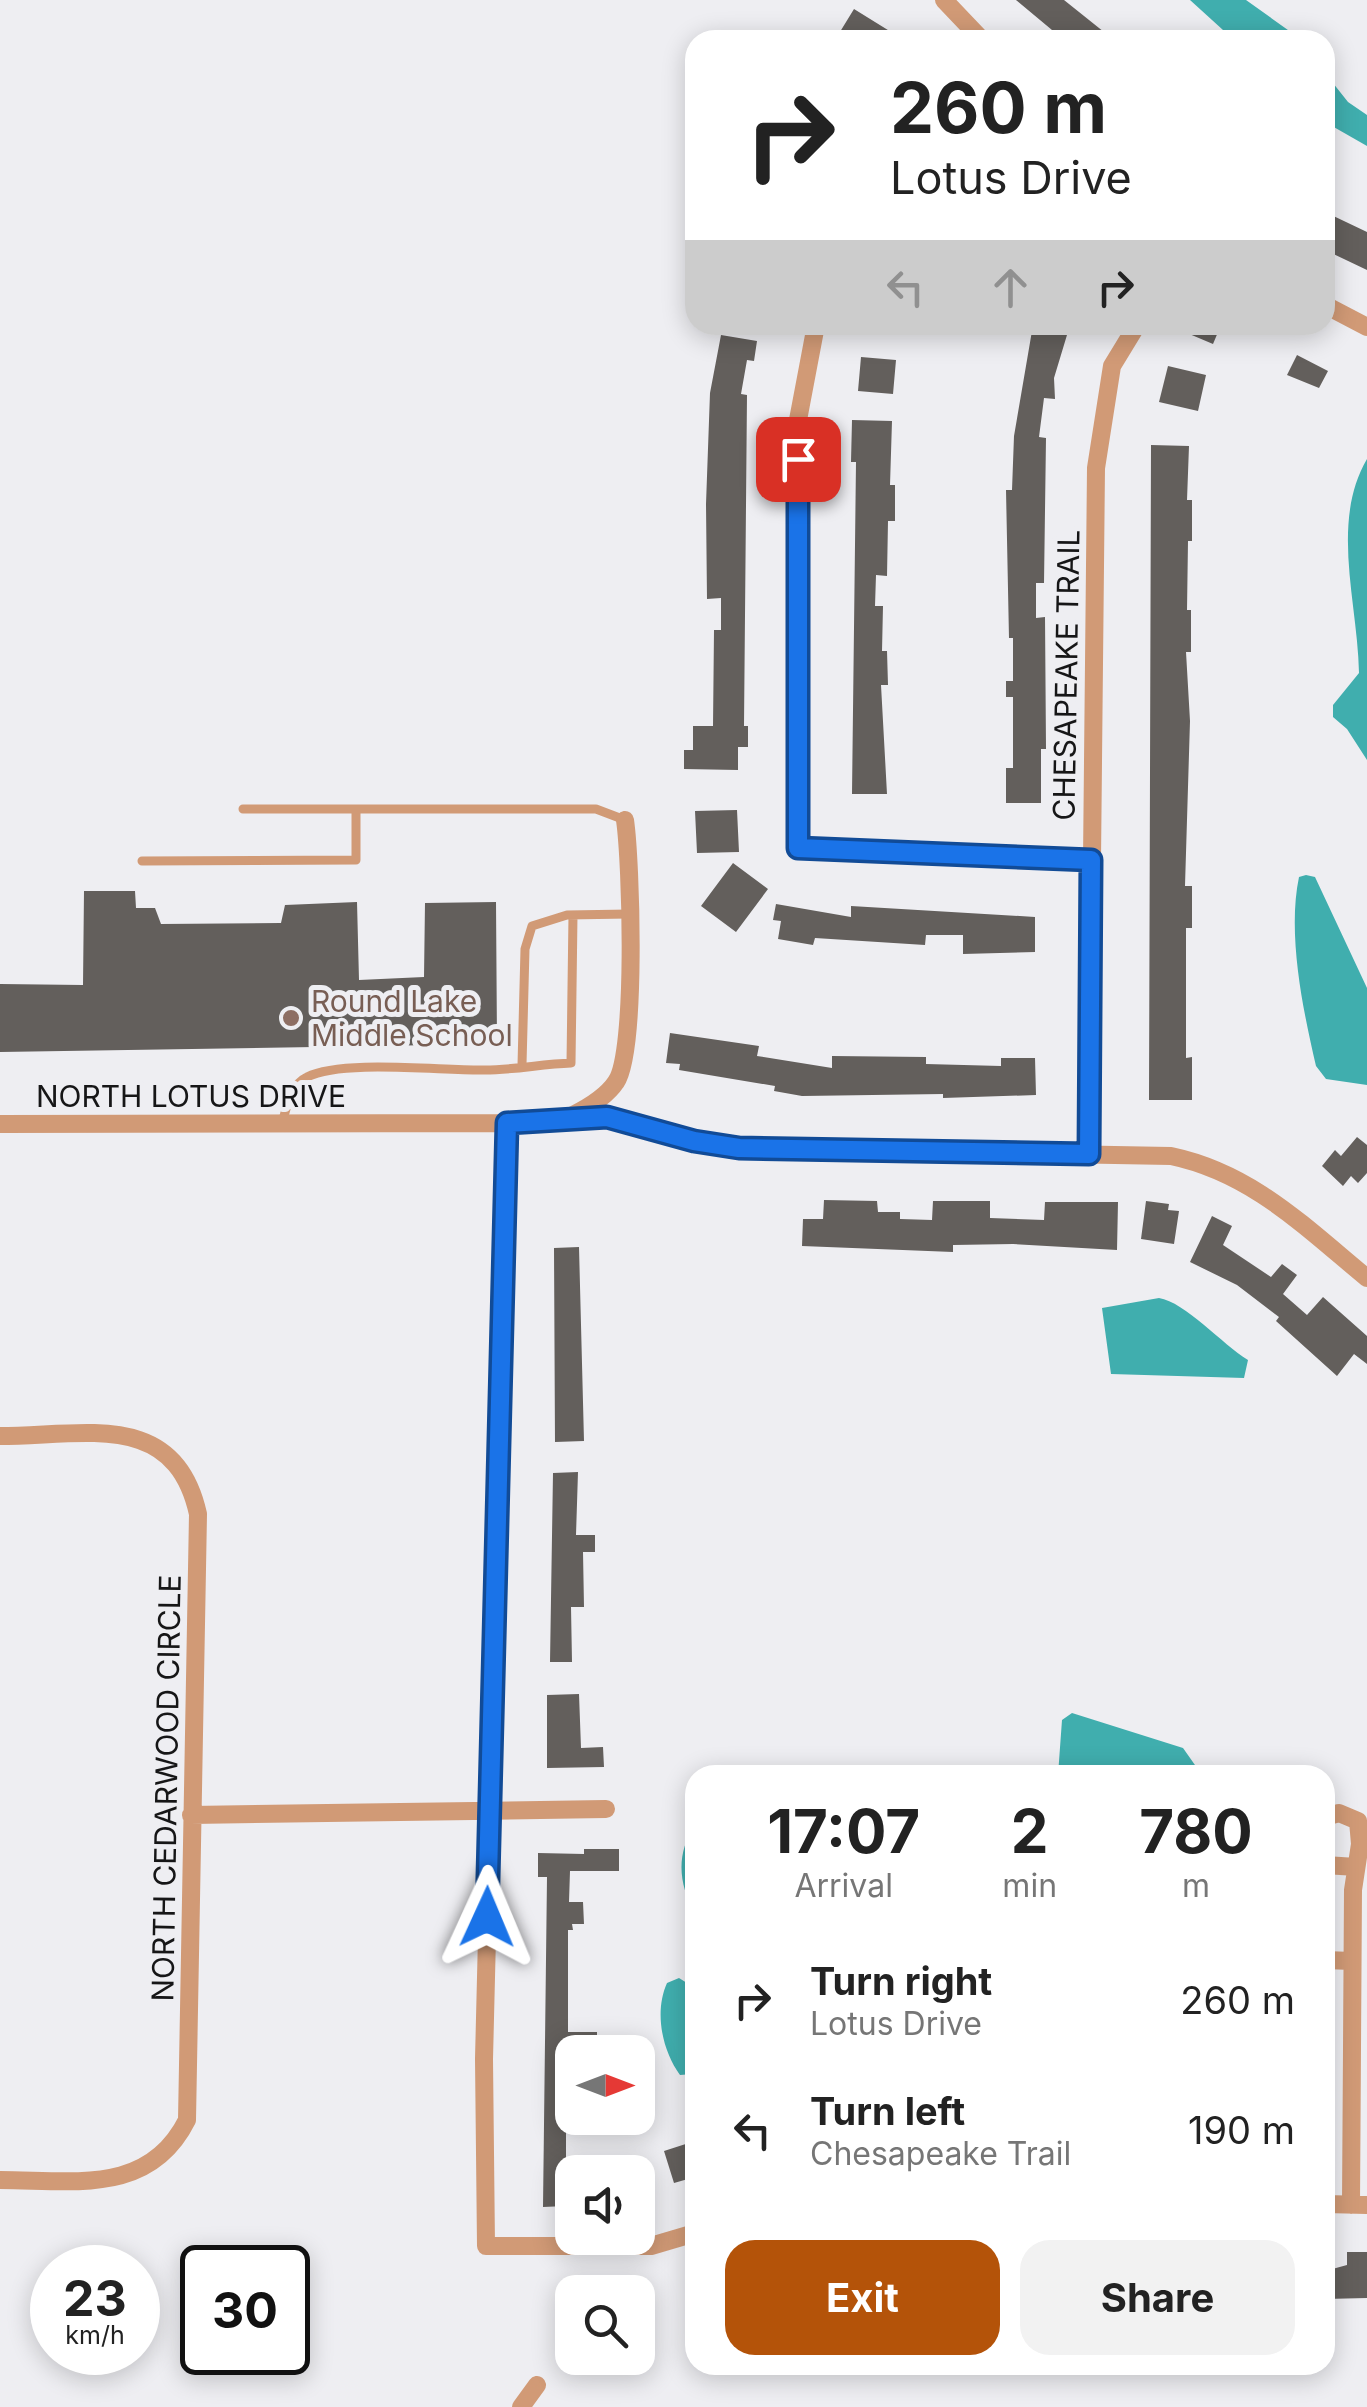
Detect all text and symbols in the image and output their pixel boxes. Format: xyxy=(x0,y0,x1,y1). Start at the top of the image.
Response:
text: 260 m xyxy=(890,65,1107,150)
icon: right xyxy=(725,70,855,200)
text: Lotus Drive xyxy=(890,150,1132,205)
icon: left xyxy=(878,260,933,315)
icon: ahead xyxy=(983,260,1038,315)
icon: right xyxy=(1088,260,1143,315)
pin xyxy=(756,417,841,502)
icon: arrive xyxy=(771,432,826,487)
street label: CHESAPEAKE TRAIL xyxy=(1045,529,1087,821)
place label: Round Lake Middle School xyxy=(311,983,513,1053)
marker: Round Lake Middle School xyxy=(280,1007,302,1029)
street label: NORTH LOTUS DRIVE xyxy=(36,1078,346,1114)
street label: NORTH CEDARWOOD CIRCLE xyxy=(144,1574,188,2002)
text: 17:07 xyxy=(767,1795,920,1867)
text: 2 xyxy=(1011,1795,1049,1867)
text: 780 xyxy=(1139,1795,1253,1867)
position arrow xyxy=(435,1865,539,1969)
text: Arrival xyxy=(794,1866,893,1905)
text: min xyxy=(1002,1866,1057,1905)
text: m xyxy=(1182,1866,1210,1905)
text: Turn right xyxy=(810,1958,992,2004)
icon: right xyxy=(725,1973,780,2028)
text: 260 m xyxy=(1180,1977,1295,2023)
text: Lotus Drive xyxy=(810,2004,982,2043)
north arrow xyxy=(555,2035,655,2135)
map controls xyxy=(555,2035,655,2375)
text: Turn left xyxy=(810,2088,965,2134)
icon: left xyxy=(725,2103,780,2158)
text: 190 m xyxy=(1188,2107,1295,2153)
text: Chesapeake Trail xyxy=(810,2134,1071,2173)
button: sound xyxy=(555,2155,655,2255)
button: Exit xyxy=(725,2240,1000,2355)
button: Share xyxy=(1020,2240,1295,2355)
speed limit sign: 30 xyxy=(180,2245,310,2375)
text: 23 xyxy=(63,2268,127,2328)
button: search xyxy=(555,2275,655,2375)
text: km/h xyxy=(65,2320,125,2350)

